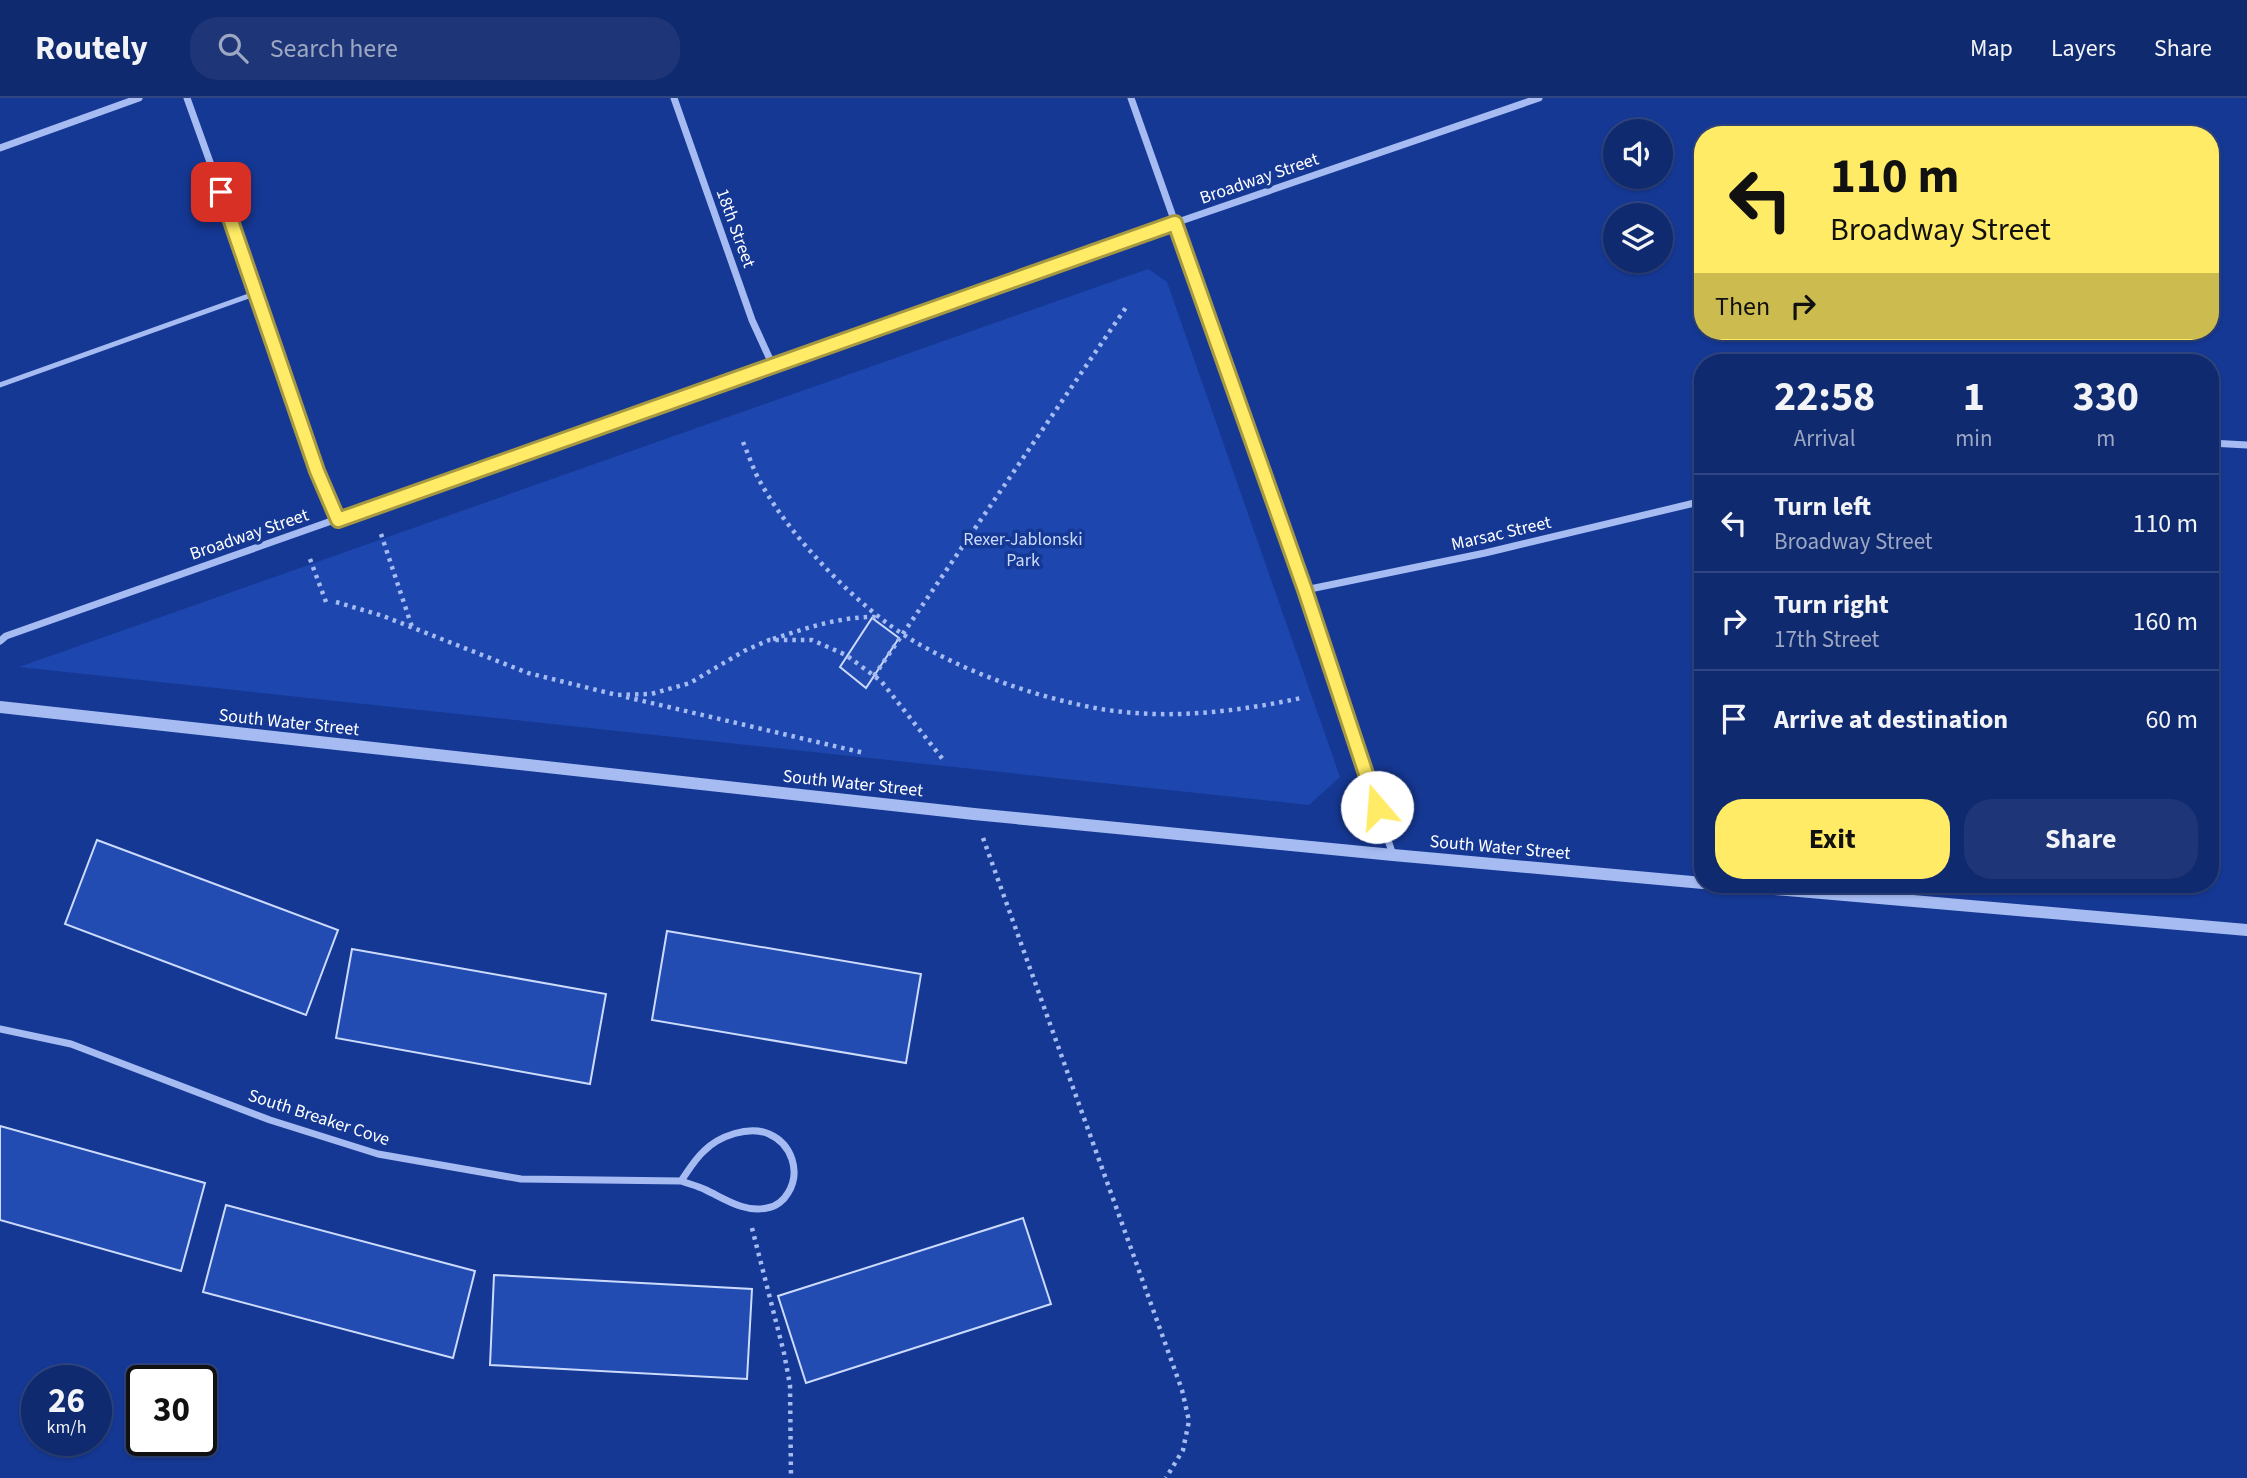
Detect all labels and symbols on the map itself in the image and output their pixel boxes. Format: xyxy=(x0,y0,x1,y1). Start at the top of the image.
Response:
street label: Broadway Street xyxy=(1196,146,1322,211)
pin xyxy=(191,162,251,222)
street label: 18th Street xyxy=(710,185,761,271)
street label: Broadway Street xyxy=(186,502,312,567)
street label: Marsac Street xyxy=(1449,510,1554,557)
park label: Rexer-Jablonski Park xyxy=(963,527,1083,573)
street label: South Water Street xyxy=(218,703,360,742)
street label: South Water Street xyxy=(782,764,924,803)
position arrow xyxy=(1340,770,1414,844)
street label: South Water Street xyxy=(1429,829,1571,866)
street label: South Breaker Cove xyxy=(245,1083,393,1152)
speed limit sign: 30 xyxy=(126,1365,217,1456)

